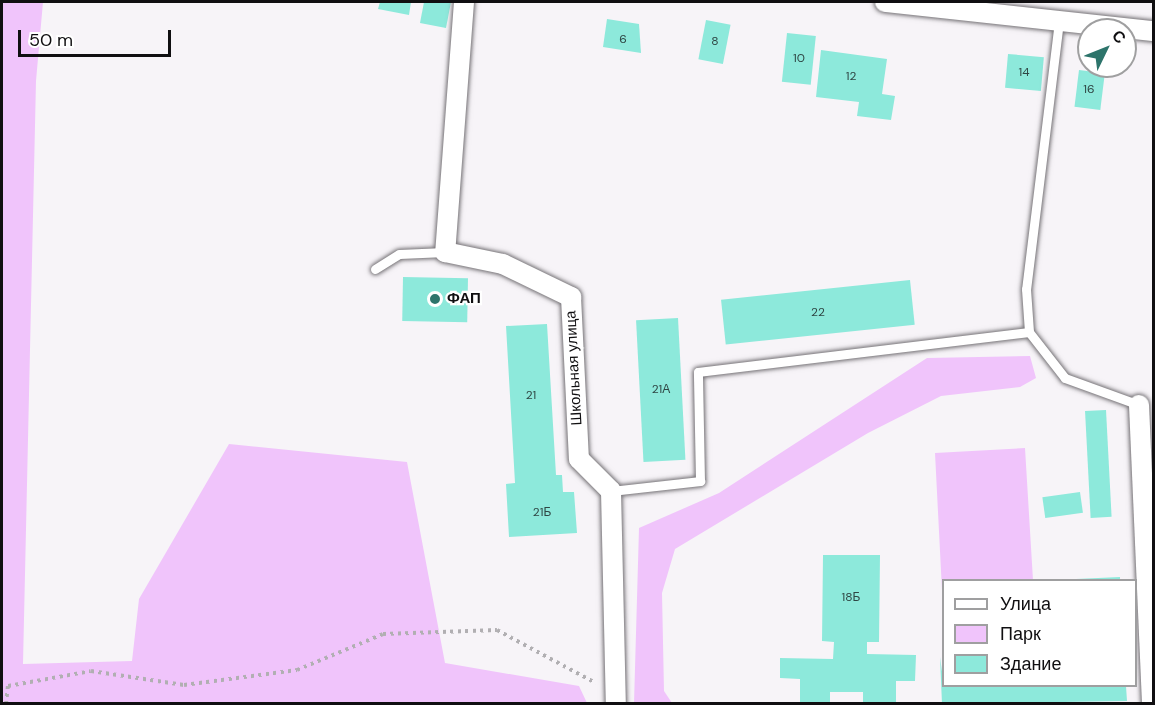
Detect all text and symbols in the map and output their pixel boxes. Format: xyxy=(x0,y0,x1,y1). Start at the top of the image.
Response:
scale bar xyxy=(21,18,174,56)
north arrow xyxy=(1077,18,1137,78)
text: С xyxy=(1107,25,1131,48)
text: 50 m xyxy=(29,28,73,52)
house number: 6 xyxy=(619,33,627,47)
house number: 8 xyxy=(711,35,719,49)
house number: 10 xyxy=(793,52,805,66)
house number: 14 xyxy=(1018,66,1030,80)
house number: 12 xyxy=(846,70,856,84)
house number: 16 xyxy=(1083,83,1095,97)
place label: ФАП xyxy=(447,290,481,308)
marker: ФАП xyxy=(428,292,442,306)
house number: 22 xyxy=(811,306,825,320)
street label: Школьная улица xyxy=(562,310,586,426)
house number: 21А xyxy=(652,383,670,397)
house number: 21 xyxy=(526,389,536,403)
house number: 21Б xyxy=(533,506,551,520)
legend xyxy=(942,579,1137,687)
house number: 18Б xyxy=(842,591,860,605)
text: Улица xyxy=(1000,592,1051,616)
text: Парк xyxy=(1000,622,1041,646)
text: Здание xyxy=(1000,652,1061,676)

